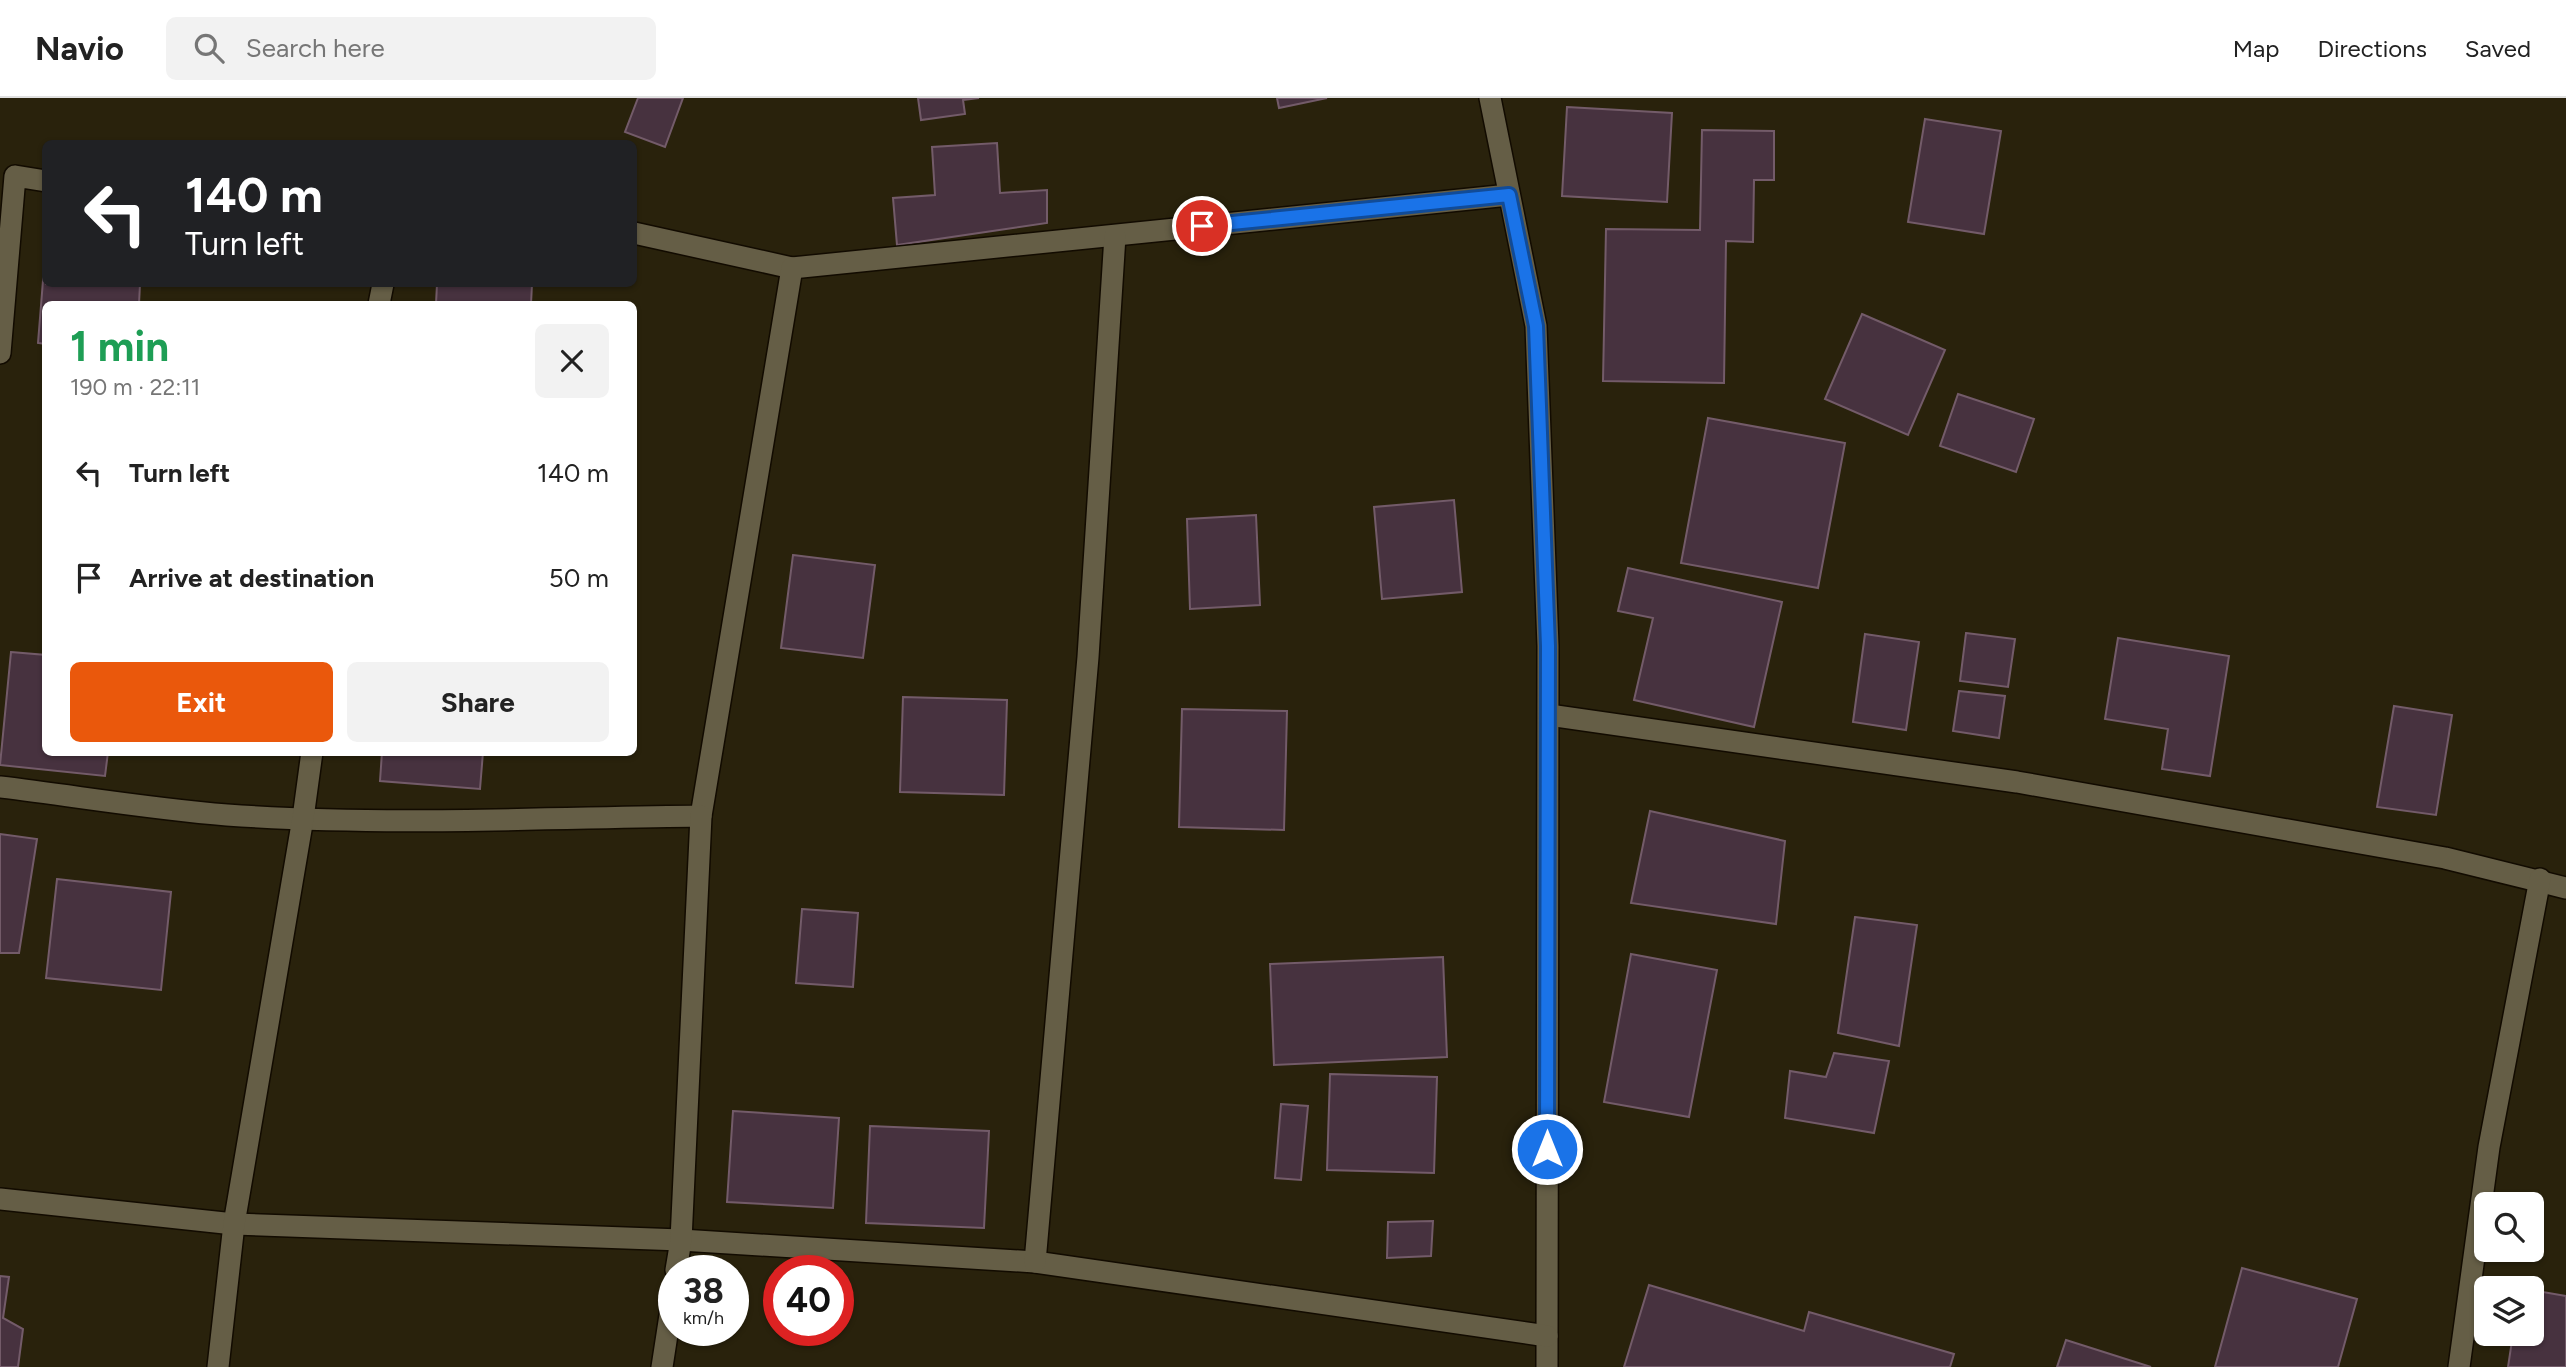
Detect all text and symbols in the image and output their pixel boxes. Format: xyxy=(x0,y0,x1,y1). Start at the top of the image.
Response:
search box xyxy=(166,17,656,80)
text: Navio xyxy=(35,29,124,68)
icon: search xyxy=(190,29,228,67)
text: Search here xyxy=(246,32,385,64)
text: Map xyxy=(2233,34,2279,63)
text: Directions xyxy=(2317,34,2427,63)
text: Saved xyxy=(2465,34,2531,63)
text: 140 m xyxy=(185,165,323,224)
icon: left xyxy=(70,168,161,259)
pin xyxy=(1172,196,1232,256)
icon: arrive xyxy=(1183,207,1221,245)
text: Turn left xyxy=(185,225,304,263)
text: 1 min xyxy=(70,321,169,372)
button: close xyxy=(535,324,609,398)
text: 190 m · 22:11 xyxy=(70,373,200,401)
icon: left xyxy=(70,454,108,492)
text: Turn left xyxy=(129,457,230,489)
text: 140 m xyxy=(537,457,609,489)
icon: arrive xyxy=(70,559,108,597)
text: Arrive at destination xyxy=(129,562,374,594)
text: 50 m xyxy=(549,562,609,594)
button: Exit xyxy=(70,662,333,742)
button: Share xyxy=(347,662,609,742)
position arrow xyxy=(1510,1112,1584,1186)
map controls xyxy=(2474,1192,2544,1346)
button: search xyxy=(2474,1192,2544,1262)
speed limit sign: 40 xyxy=(763,1255,854,1346)
text: 38 xyxy=(683,1270,724,1312)
button: layers xyxy=(2474,1276,2544,1346)
text: km/h xyxy=(683,1307,724,1329)

